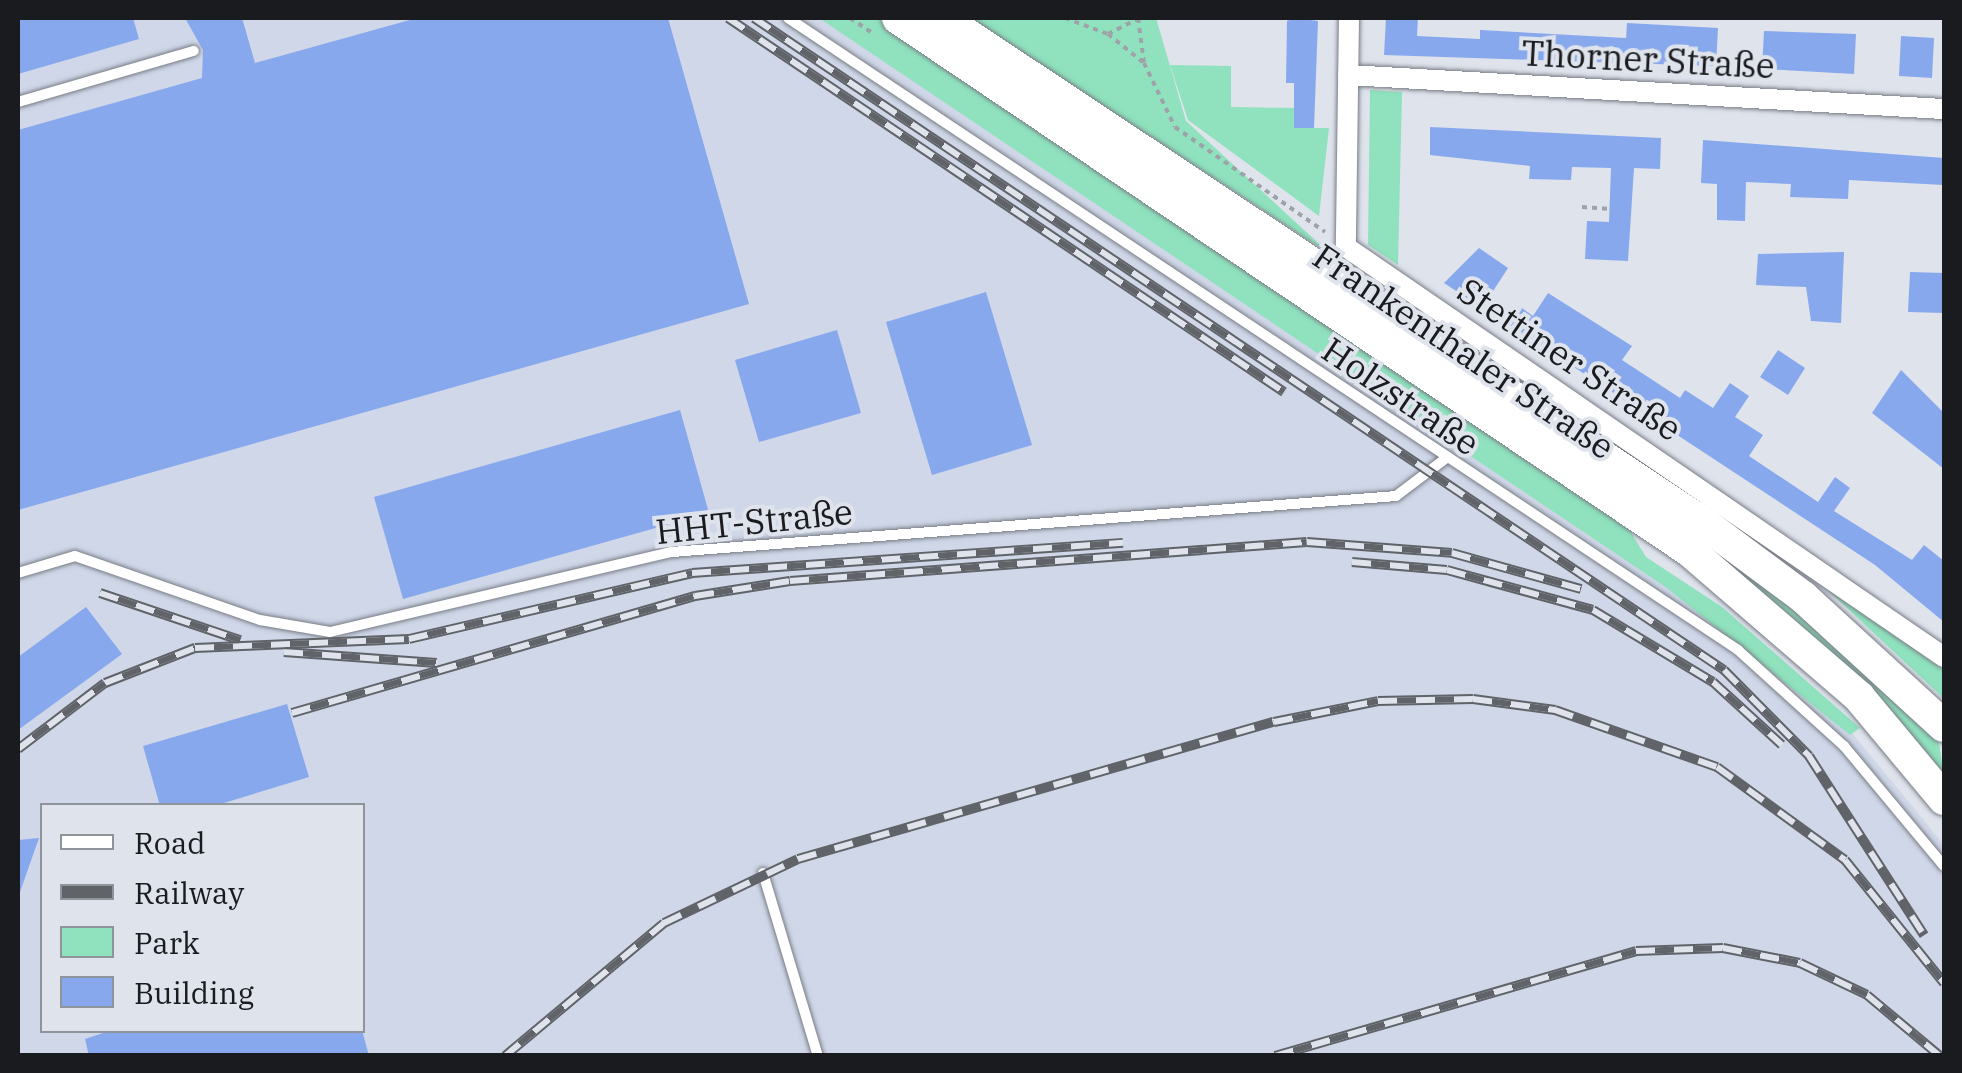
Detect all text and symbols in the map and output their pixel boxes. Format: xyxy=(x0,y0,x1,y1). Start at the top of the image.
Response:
street label: Thorner Straße xyxy=(1520,31,1776,87)
street label: Frankenthaler Straße xyxy=(1306,235,1622,467)
street label: Stettiner Straße xyxy=(1450,269,1690,449)
street label: Holzstraße xyxy=(1315,328,1487,464)
street label: HHT-Straße xyxy=(653,490,855,552)
legend xyxy=(40,803,365,1033)
text: Road xyxy=(134,823,206,862)
text: Railway xyxy=(134,873,244,912)
text: Park xyxy=(134,923,200,962)
text: Building xyxy=(134,973,254,1012)

